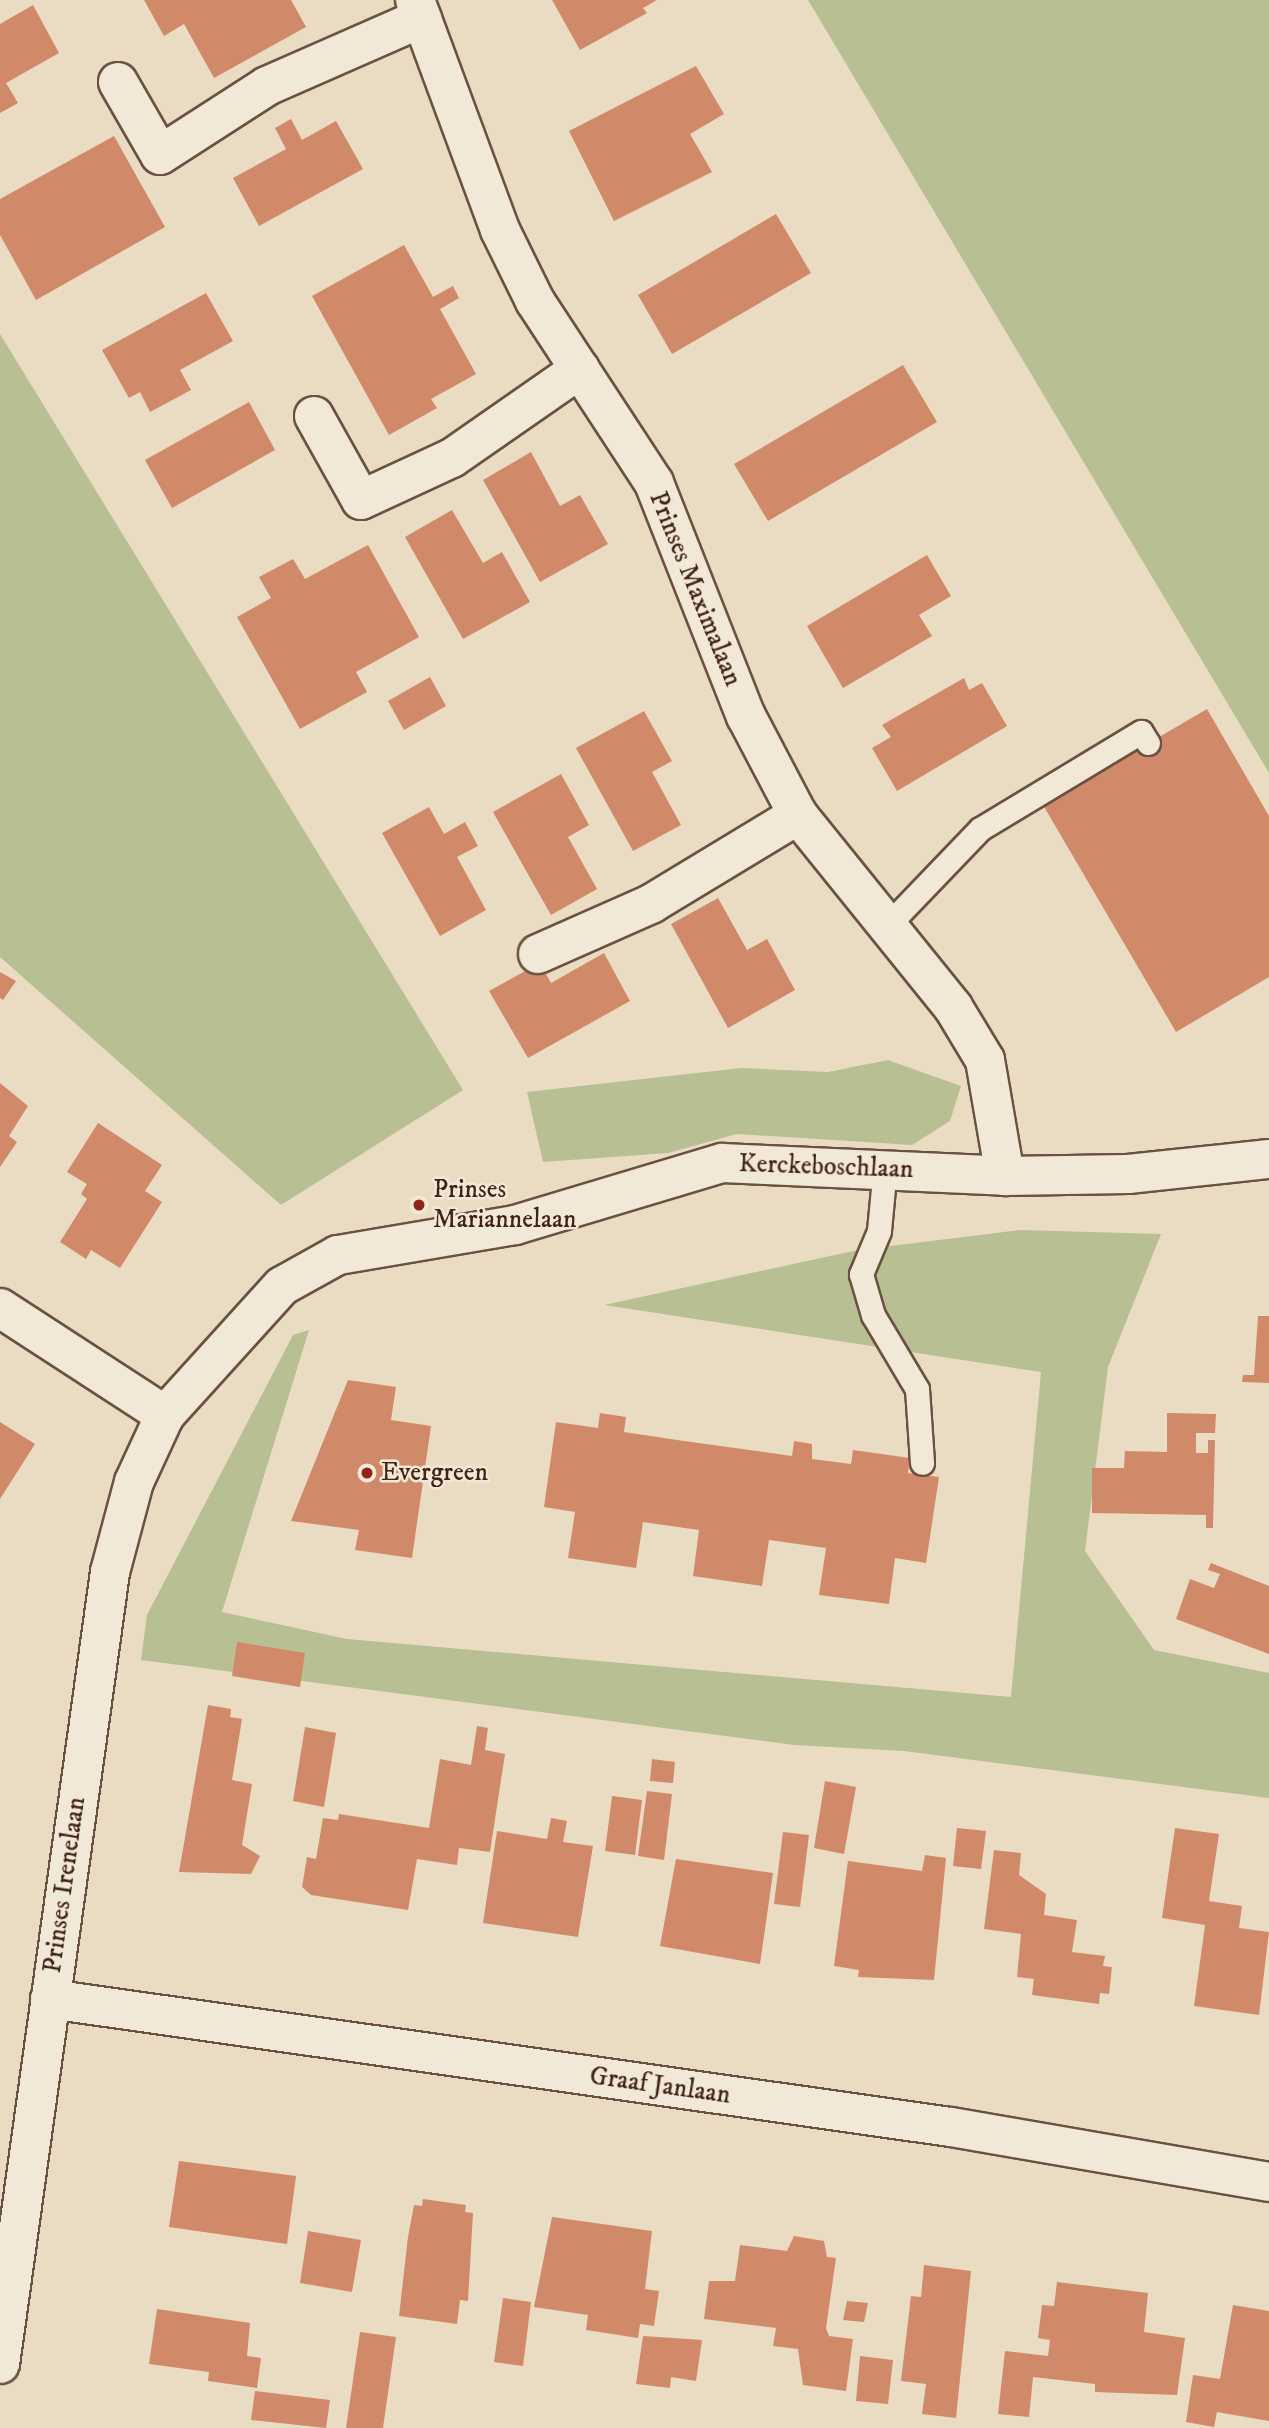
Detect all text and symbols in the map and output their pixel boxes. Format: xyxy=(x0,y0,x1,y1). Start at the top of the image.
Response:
street label: Prinses Maximalaan xyxy=(642,487,748,691)
street label: Kerckeboschlaan xyxy=(738,1148,914,1186)
place label: Prinses Mariannelaan xyxy=(433,1174,577,1236)
marker: Prinses Mariannelaan xyxy=(411,1197,427,1213)
place label: Evergreen xyxy=(381,1457,488,1489)
marker: Evergreen xyxy=(359,1465,375,1481)
street label: Prinses Irenelaan xyxy=(37,1795,93,1975)
street label: Graaf Janlaan xyxy=(588,2061,732,2111)

